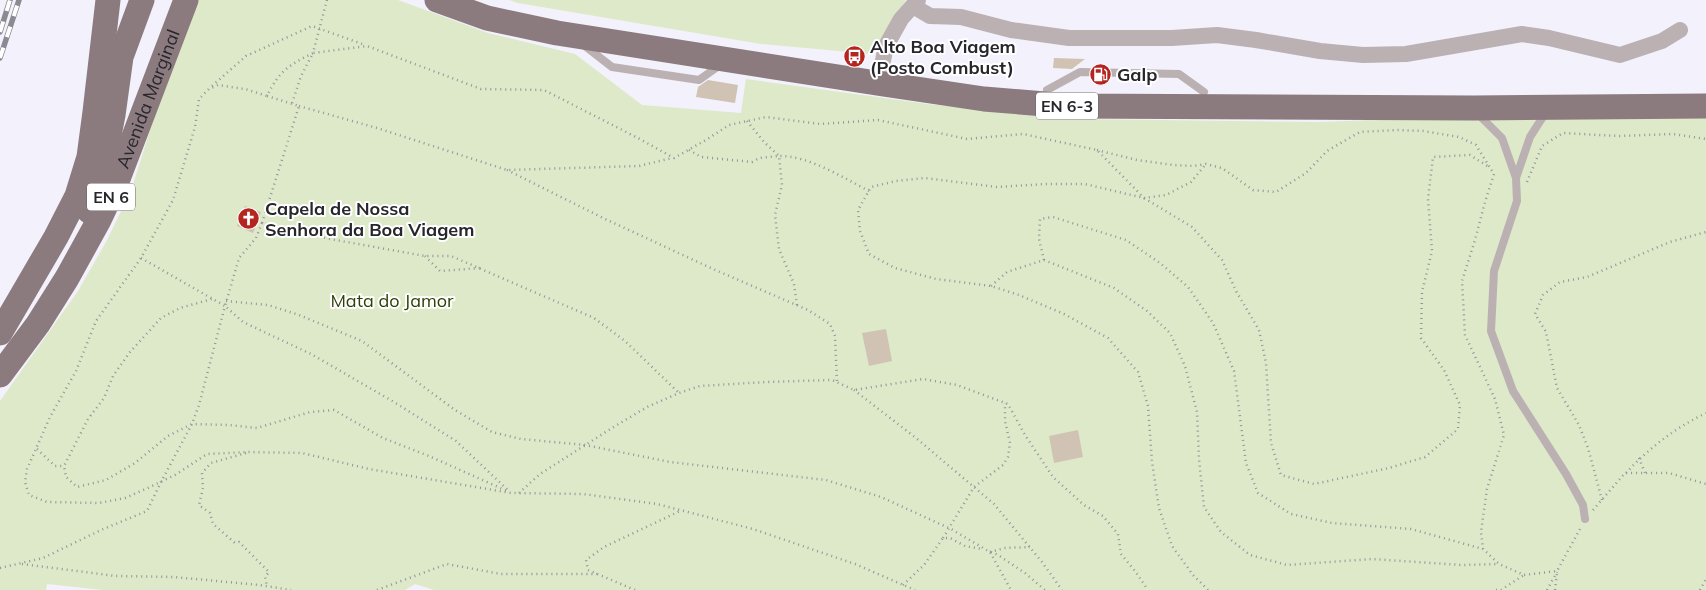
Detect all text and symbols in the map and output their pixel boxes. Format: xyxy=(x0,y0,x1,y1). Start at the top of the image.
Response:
street label: Avenida Marginal xyxy=(111,26,185,171)
place label: Alto Boa Viagem (Posto Combust) xyxy=(870,35,1016,79)
bus stop icon: Alto Boa Viagem (Posto Combust) xyxy=(842,45,866,69)
fuel station icon: Galp xyxy=(1089,63,1113,87)
place label: Galp xyxy=(1117,63,1157,86)
road number: EN 6-3 xyxy=(1036,92,1098,120)
road number: EN 6 xyxy=(87,183,135,210)
place label: Capela de Nossa Senhora da Boa Viagem xyxy=(265,197,474,241)
church icon: Capela de Nossa Senhora da Boa Viagem xyxy=(237,207,261,231)
park label: Mata do Jamor xyxy=(330,289,454,312)

